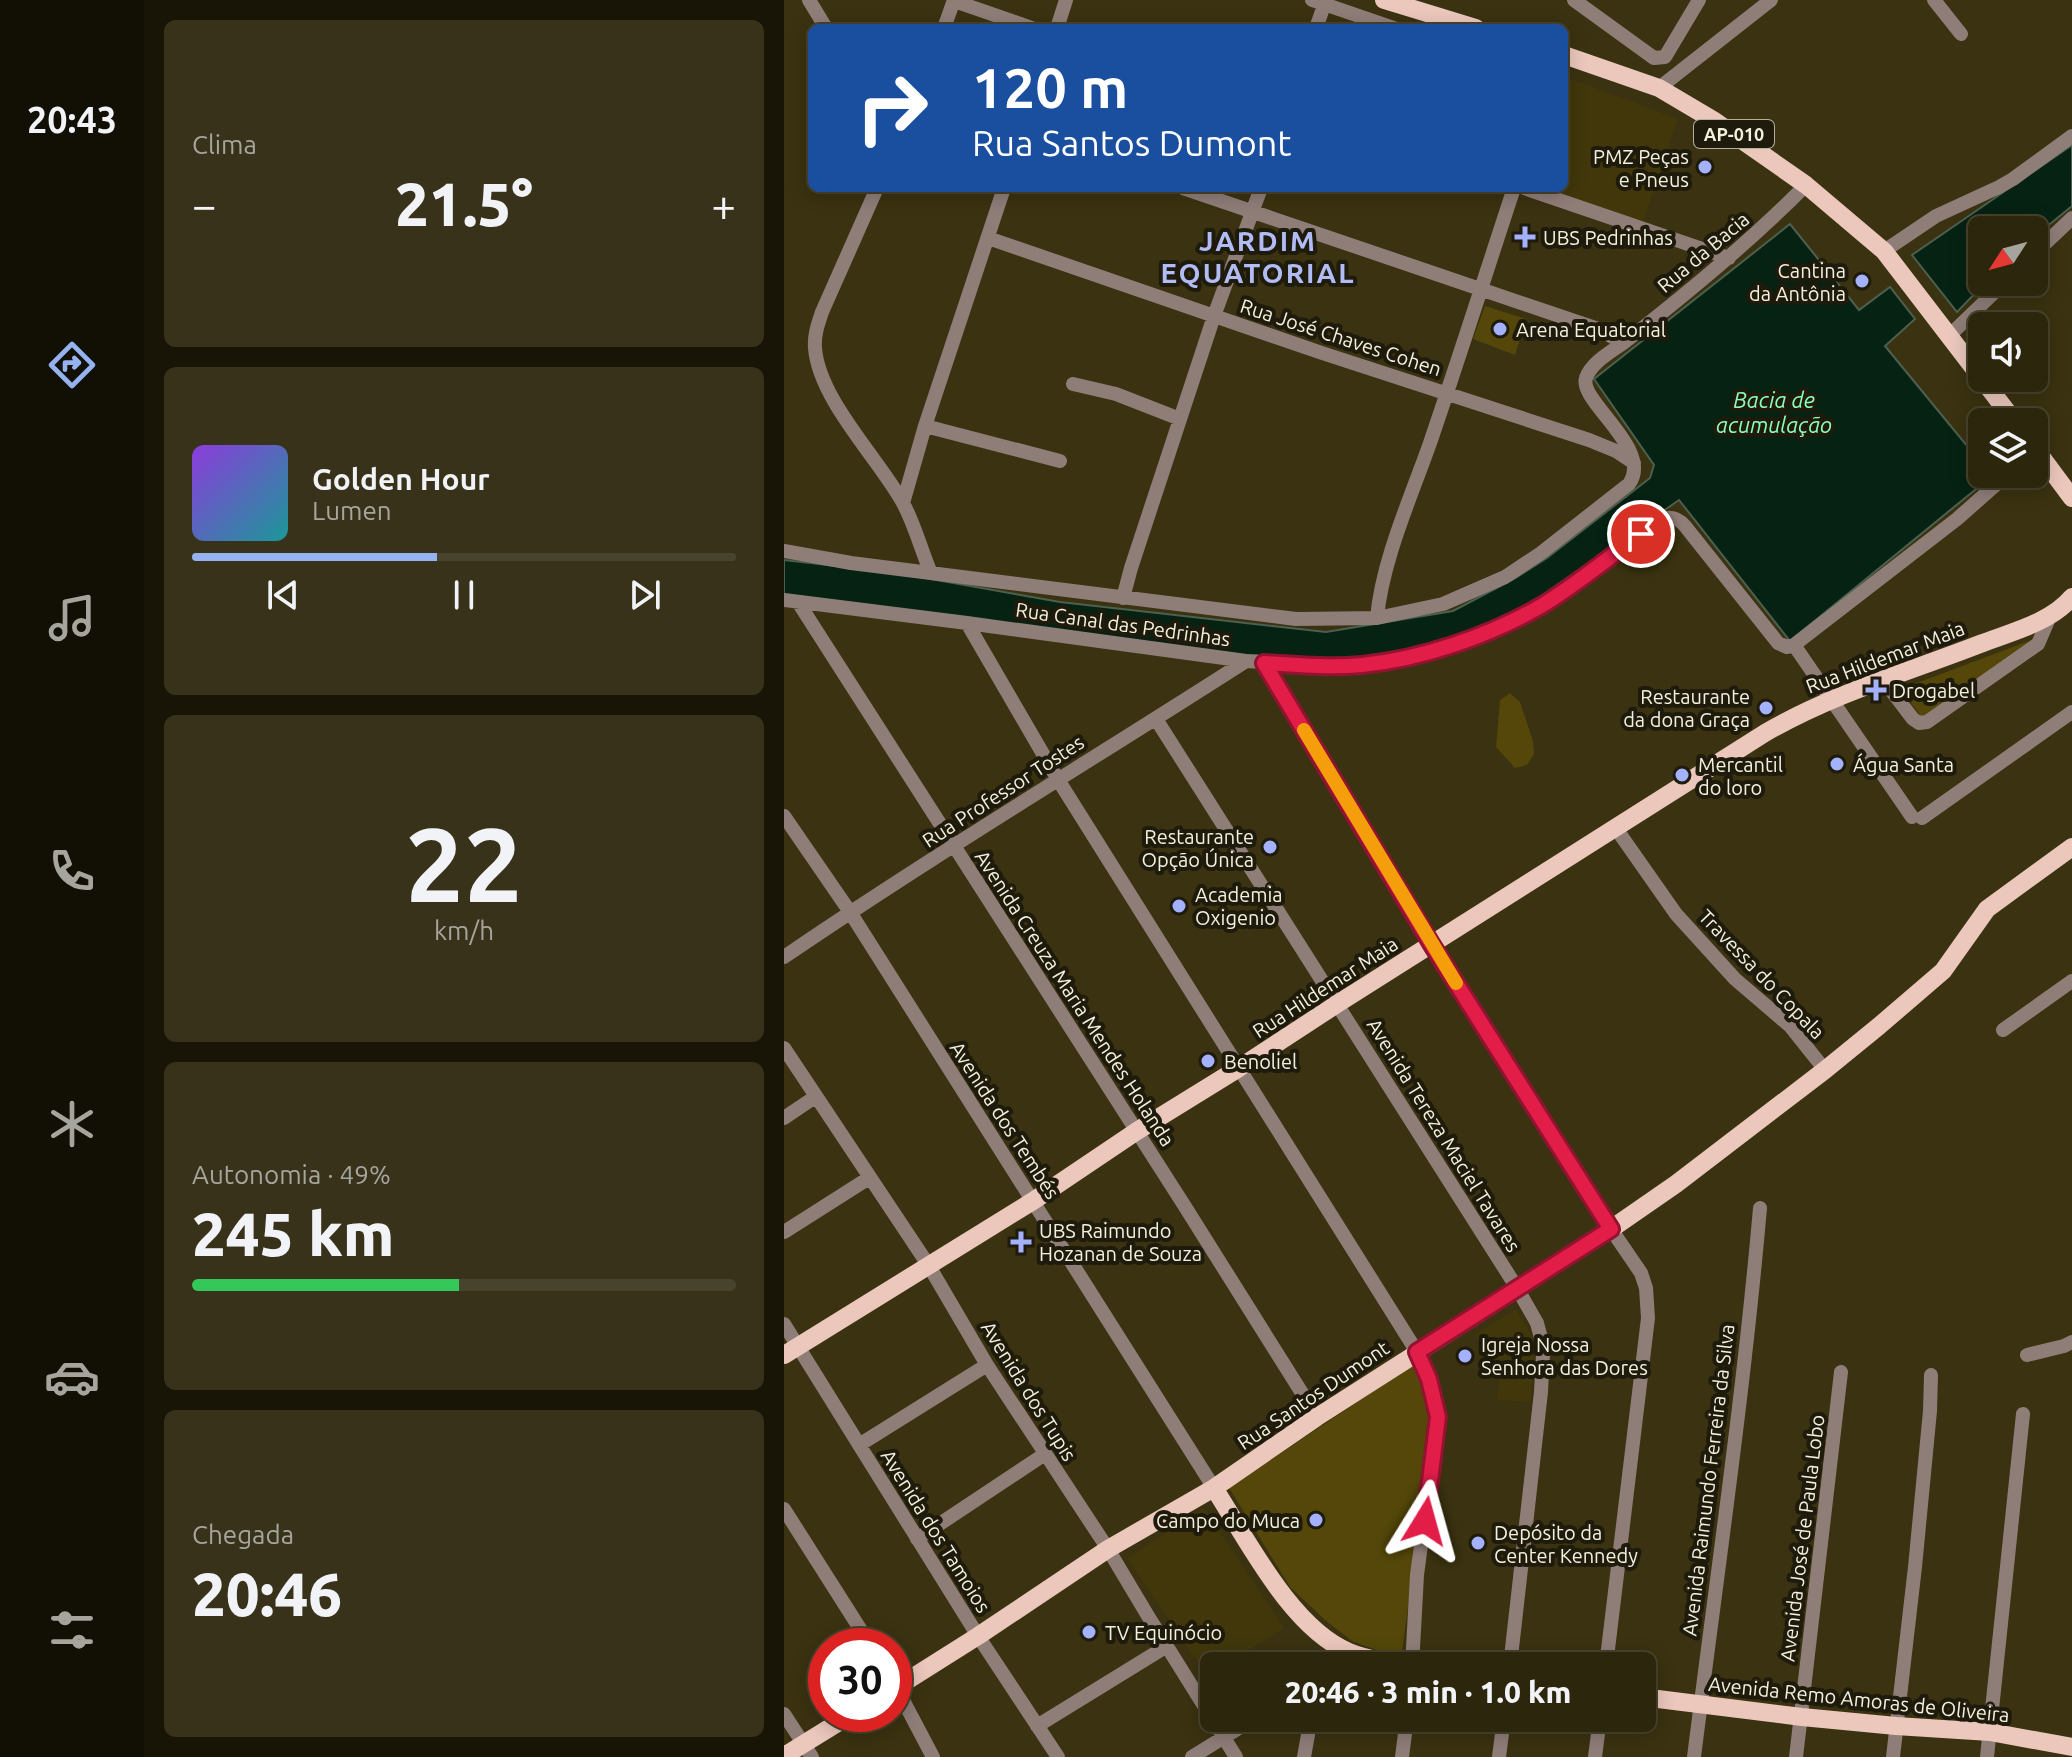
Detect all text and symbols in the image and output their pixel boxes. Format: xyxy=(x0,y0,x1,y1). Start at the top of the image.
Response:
icon: right xyxy=(840,56,944,160)
text: 120 m xyxy=(972,56,1128,119)
text: 20:43 xyxy=(27,99,117,140)
road number: AP-010 xyxy=(1694,120,1774,148)
text: Rua Santos Dumont xyxy=(972,122,1292,163)
text: Clima xyxy=(192,130,257,159)
place label: PMZ Peças e Pneus xyxy=(1593,145,1689,191)
marker: PMZ Peças e Pneus xyxy=(1696,158,1714,176)
text: 21.5° xyxy=(395,170,533,237)
text: − xyxy=(192,180,217,229)
text: + xyxy=(711,180,736,229)
street label: Rua da Bacia xyxy=(1652,207,1754,297)
north arrow xyxy=(1968,216,2048,296)
map controls xyxy=(1968,216,2048,488)
district label: JARDIM EQUATORIAL xyxy=(1160,225,1356,288)
marker: UBS Pedrinhas xyxy=(1514,226,1536,248)
place label: UBS Pedrinhas xyxy=(1543,226,1673,249)
place label: Cantina da Antônia xyxy=(1749,259,1846,305)
marker: Cantina da Antônia xyxy=(1853,272,1871,290)
street label: Rua José Chaves Cohen xyxy=(1237,294,1445,380)
button: sound xyxy=(1968,312,2048,392)
place label: Arena Equatorial xyxy=(1516,318,1666,341)
marker: Arena Equatorial xyxy=(1491,320,1509,338)
icon: directions xyxy=(44,337,100,393)
water label: Bacia de acumulação xyxy=(1716,387,1832,437)
button: layers xyxy=(1968,408,2048,488)
text: Golden Hour xyxy=(312,462,490,496)
text: Lumen xyxy=(312,496,392,525)
pin xyxy=(1607,500,1675,568)
icon: arrive xyxy=(1619,512,1663,556)
icon: previous xyxy=(261,573,305,617)
icon: pause xyxy=(442,573,486,617)
icon: next xyxy=(623,573,667,617)
icon: music xyxy=(44,590,100,646)
street label: Rua Canal das Pedrinhas xyxy=(1014,598,1232,650)
street label: Rua Hildemar Maia xyxy=(1802,616,1968,698)
place label: Drogabel xyxy=(1892,679,1975,702)
marker: Drogabel xyxy=(1867,681,1885,699)
place label: Restaurante da dona Graça xyxy=(1623,685,1750,731)
marker: Restaurante da dona Graça xyxy=(1757,699,1775,717)
street label: Rua Professor Tostes xyxy=(918,730,1088,852)
place label: Mercantil do loro xyxy=(1698,753,1783,799)
place label: Água Santa xyxy=(1853,753,1954,776)
marker: Água Santa xyxy=(1828,755,1846,773)
marker: Mercantil do loro xyxy=(1673,766,1691,784)
text: 22 xyxy=(405,805,523,922)
place label: Restaurante Opção Única xyxy=(1142,825,1254,871)
marker: Restaurante Opção Única xyxy=(1261,838,1279,856)
icon: phone xyxy=(44,843,100,899)
street label: Avenida Creuza Maria Mendes Holanda xyxy=(971,846,1179,1150)
place label: Academia Oxigenio xyxy=(1195,883,1283,929)
marker: Academia Oxigenio xyxy=(1170,897,1188,915)
street label: Travessa do Copala xyxy=(1694,905,1830,1043)
text: km/h xyxy=(434,916,494,945)
street label: Rua Hildemar Maia xyxy=(1248,932,1402,1042)
street label: Avenida Tereza Maciel Tavares xyxy=(1363,1014,1525,1256)
street label: Avenida dos Tembés xyxy=(946,1037,1064,1203)
place label: Benoliel xyxy=(1224,1050,1297,1073)
marker: Benoliel xyxy=(1199,1052,1217,1070)
icon: climate xyxy=(44,1096,100,1152)
text: Autonomia · 49% xyxy=(192,1160,391,1189)
text: 245 km xyxy=(192,1200,394,1267)
place label: UBS Raimundo Hozanan de Souza xyxy=(1039,1219,1202,1265)
marker: UBS Raimundo Hozanan de Souza xyxy=(1010,1231,1032,1253)
street label: Avenida dos Tupis xyxy=(977,1317,1081,1465)
street label: Avenida Raimundo Ferreira da Silva xyxy=(1677,1323,1739,1637)
place label: Igreja Nossa Senhora das Dores xyxy=(1481,1333,1648,1379)
street label: Rua Santos Dumont xyxy=(1233,1336,1393,1454)
marker: Igreja Nossa Senhora das Dores xyxy=(1456,1347,1474,1365)
icon: car xyxy=(44,1349,100,1405)
street label: Avenida José de Paula Lobo xyxy=(1775,1413,1829,1663)
street label: Avenida dos Tamoios xyxy=(876,1445,996,1617)
position arrow xyxy=(1383,1479,1467,1563)
place label: Campo do Muca xyxy=(1156,1509,1300,1532)
marker: Campo do Muca xyxy=(1307,1511,1325,1529)
text: Chegada xyxy=(192,1520,294,1549)
place label: Depósito da Center Kennedy xyxy=(1494,1521,1638,1567)
marker: Depósito da Center Kennedy xyxy=(1469,1534,1487,1552)
text: 20:46 xyxy=(192,1560,342,1627)
icon: filters xyxy=(44,1602,100,1658)
place label: TV Equinócio xyxy=(1105,1621,1222,1644)
marker: TV Equinócio xyxy=(1080,1623,1098,1641)
speed limit sign: 30 xyxy=(808,1628,912,1732)
street label: Avenida Remo Amoras de Oliveira xyxy=(1707,1672,2011,1726)
text: 20:46 · 3 min · 1.0 km xyxy=(1285,1675,1571,1709)

